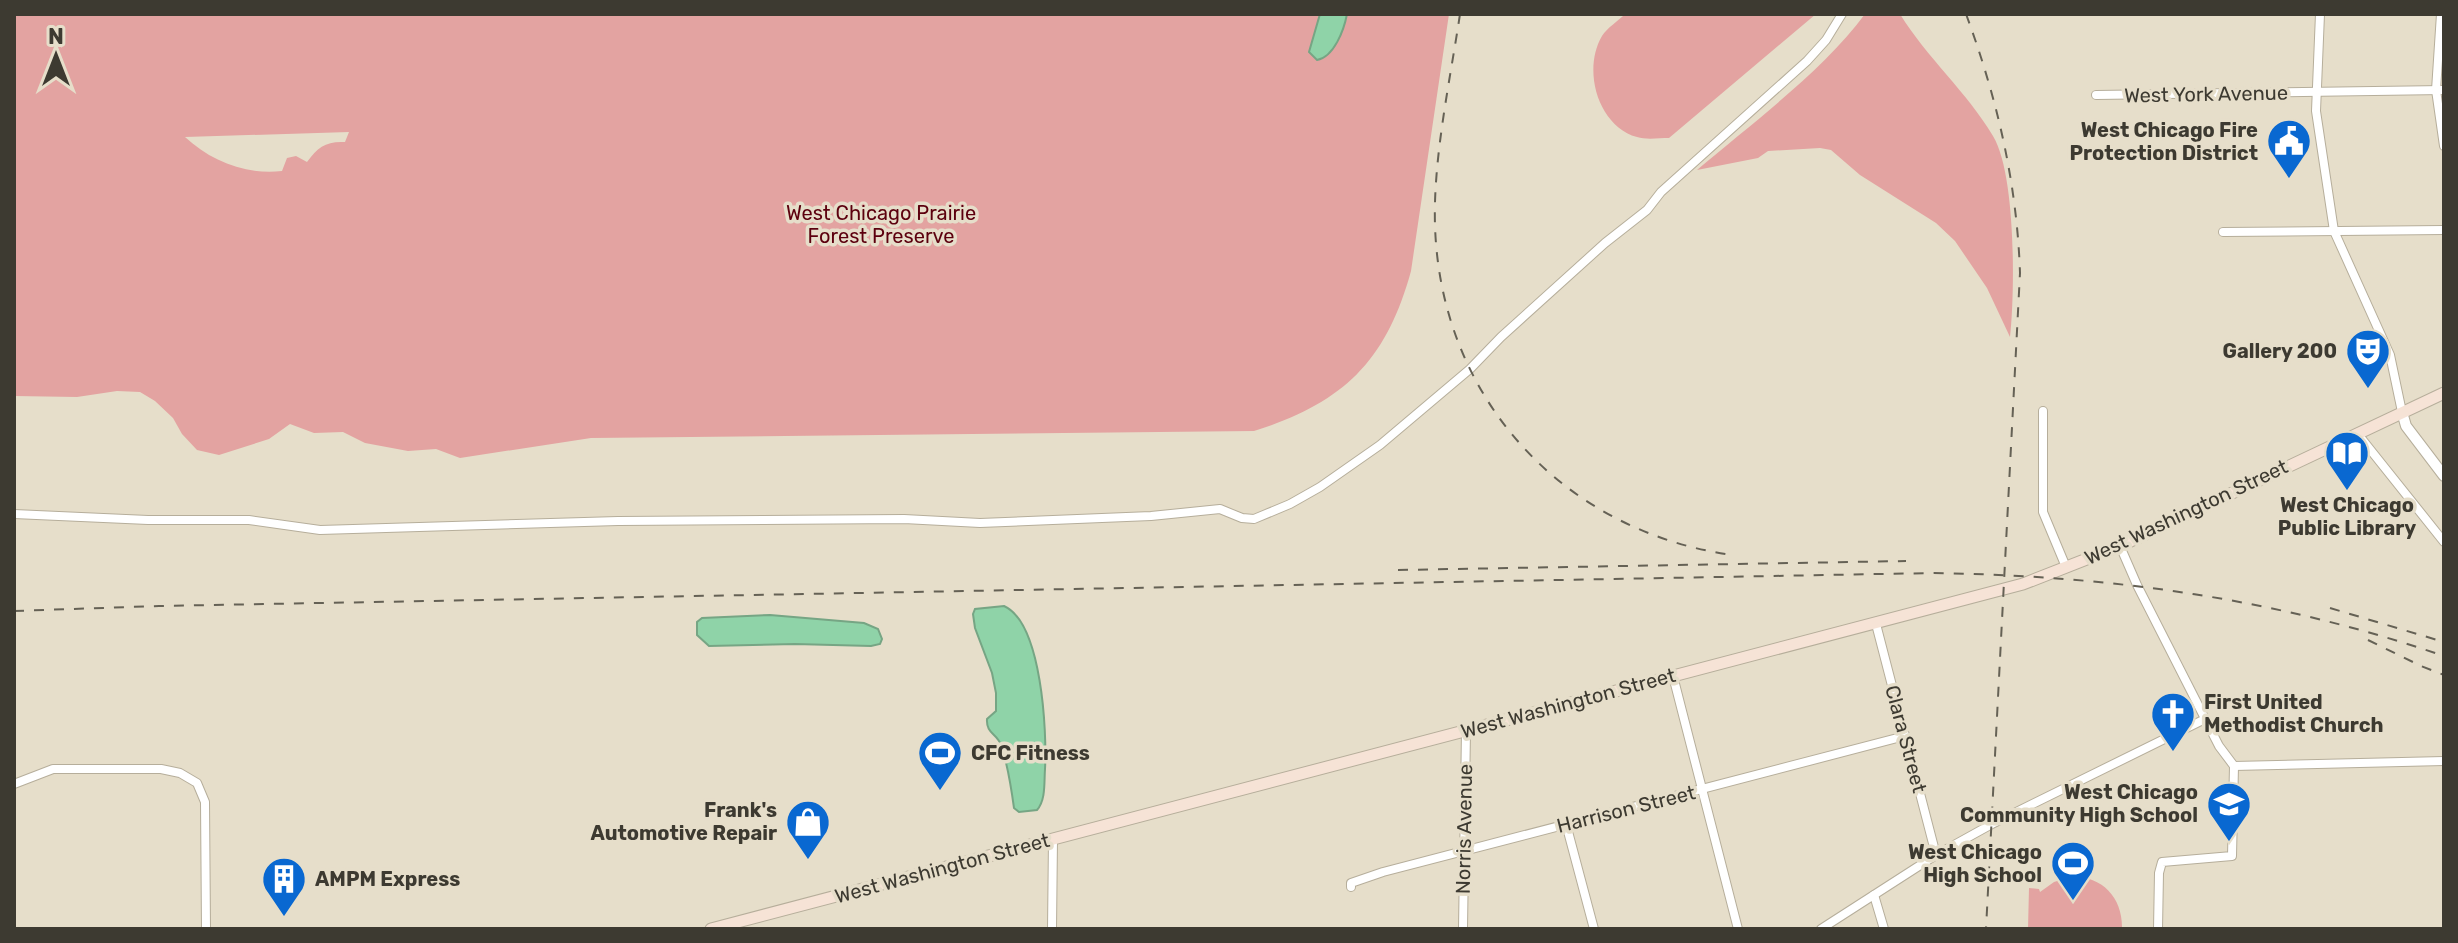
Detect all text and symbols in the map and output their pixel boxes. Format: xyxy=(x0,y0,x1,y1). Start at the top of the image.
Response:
north arrow xyxy=(16,16,96,96)
text: N xyxy=(48,23,64,50)
street label: West York Avenue xyxy=(2124,81,2288,107)
public building icon: West Chicago Fire Protection District xyxy=(2265,117,2313,180)
place label: West Chicago Fire Protection District xyxy=(2070,118,2258,165)
park label: West Chicago Prairie Forest Preserve xyxy=(786,201,976,248)
theatre icon: Gallery 200 xyxy=(2344,327,2392,390)
place label: Gallery 200 xyxy=(2223,339,2337,363)
library icon: West Chicago Public Library xyxy=(2323,429,2371,492)
street label: West Washington Street xyxy=(2081,454,2292,570)
place label: West Chicago Public Library xyxy=(2278,493,2416,540)
street label: West Washington Street xyxy=(1458,663,1678,743)
street label: Clara Street xyxy=(1880,683,1932,796)
church icon: First United Methodist Church xyxy=(2149,690,2197,753)
place label: First United Methodist Church xyxy=(2204,690,2384,737)
sports icon: CFC Fitness xyxy=(916,729,964,792)
place label: CFC Fitness xyxy=(971,741,1090,765)
street label: Norris Avenue xyxy=(1451,764,1477,894)
street label: Harrison Street xyxy=(1554,780,1698,838)
place label: West Chicago Community High School xyxy=(1960,780,2198,827)
school or university icon: West Chicago Community High School xyxy=(2205,780,2253,843)
place label: Frank's Automotive Repair xyxy=(590,798,777,845)
shop icon: Frank's Automotive Repair xyxy=(784,798,832,861)
street label: West Washington Street xyxy=(832,828,1052,908)
sports icon: West Chicago High School xyxy=(2049,839,2097,902)
place label: West Chicago High School xyxy=(1908,840,2042,887)
building icon: AMPM Express xyxy=(260,855,308,918)
place label: AMPM Express xyxy=(315,867,460,891)

